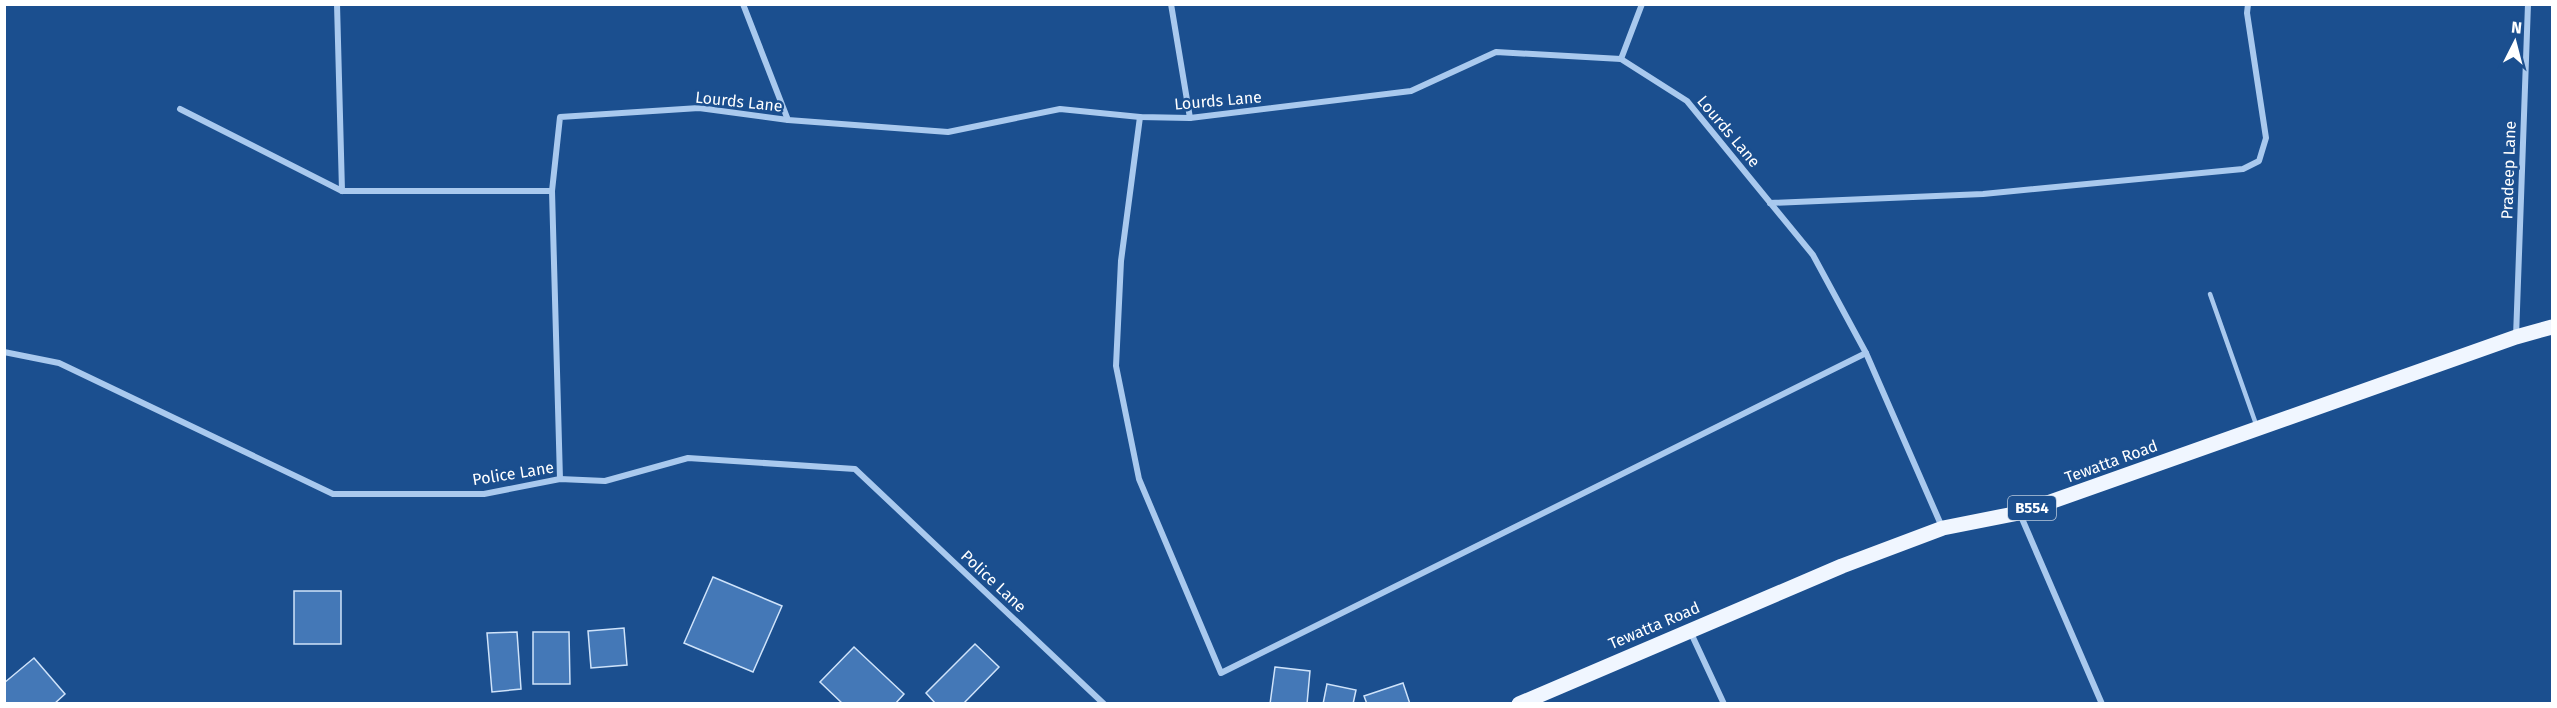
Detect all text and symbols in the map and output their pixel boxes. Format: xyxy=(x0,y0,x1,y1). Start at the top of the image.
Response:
north arrow xyxy=(2485,12,2545,72)
text: N xyxy=(2510,18,2523,38)
street label: Lourds Lane xyxy=(694,87,784,116)
street label: Lourds Lane xyxy=(1173,87,1263,114)
street label: Lourds Lane xyxy=(1693,92,1764,171)
street label: Pradeep Lane xyxy=(2497,120,2520,220)
street label: Tewatta Road xyxy=(2062,436,2160,487)
street label: Police Lane xyxy=(471,458,555,489)
road number: B554 xyxy=(2008,496,2056,520)
street label: Police Lane xyxy=(957,546,1030,616)
street label: Tewatta Road xyxy=(1606,598,1703,653)

